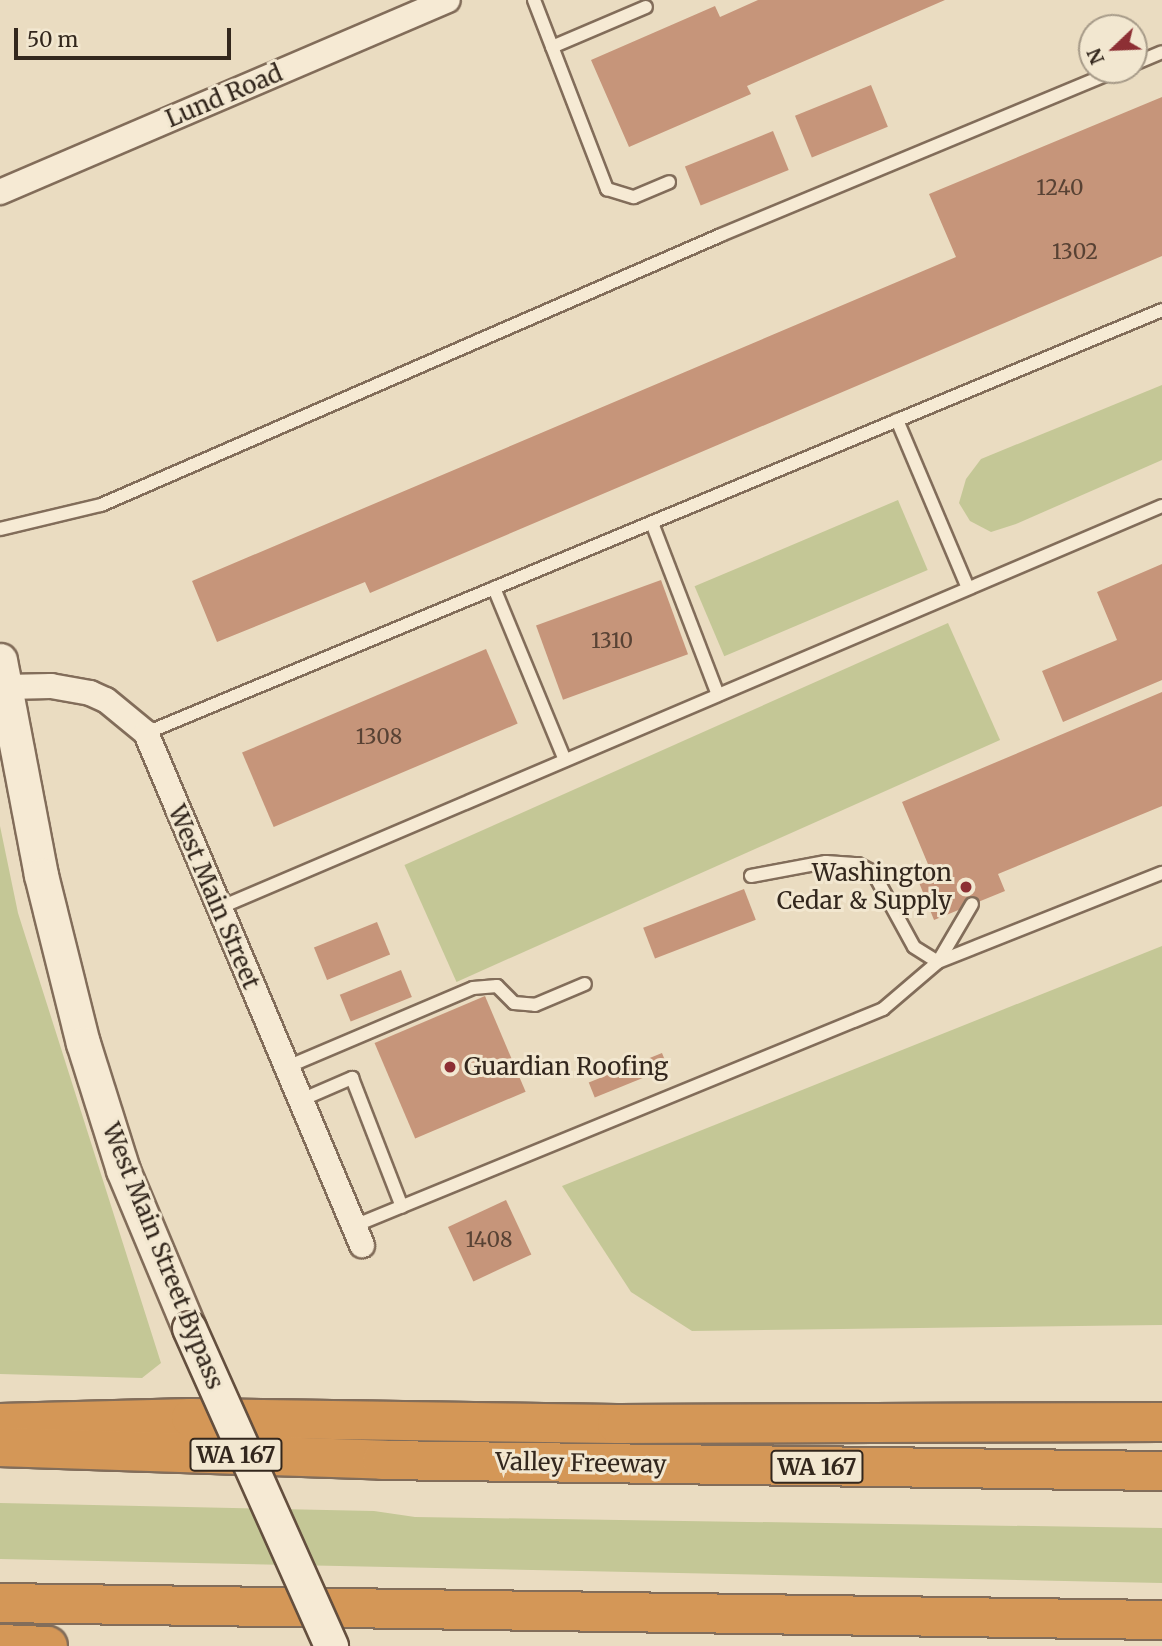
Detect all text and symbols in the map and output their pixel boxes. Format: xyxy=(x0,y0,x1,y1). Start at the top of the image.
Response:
scale bar xyxy=(18,14,234,58)
north arrow xyxy=(1078,14,1148,84)
text: 50 m xyxy=(27,26,78,53)
text: N xyxy=(1082,45,1109,68)
street label: Lund Road xyxy=(161,59,287,133)
house number: 1240 xyxy=(1036,175,1084,201)
house number: 1302 xyxy=(1052,239,1098,265)
house number: 1310 xyxy=(591,628,633,654)
house number: 1308 xyxy=(356,724,402,750)
street label: West Main Street xyxy=(162,801,266,993)
place label: Washington Cedar & Supply xyxy=(777,859,952,915)
marker: Washington Cedar & Supply xyxy=(958,879,974,895)
place label: Guardian Roofing xyxy=(464,1053,668,1081)
marker: Guardian Roofing xyxy=(442,1059,458,1075)
street label: West Main Street Bypass xyxy=(96,1119,230,1393)
house number: 1408 xyxy=(466,1227,512,1253)
road number: WA 167 xyxy=(189,1436,283,1474)
street label: Valley Freeway xyxy=(495,1447,667,1479)
road number: WA 167 xyxy=(770,1448,864,1486)

